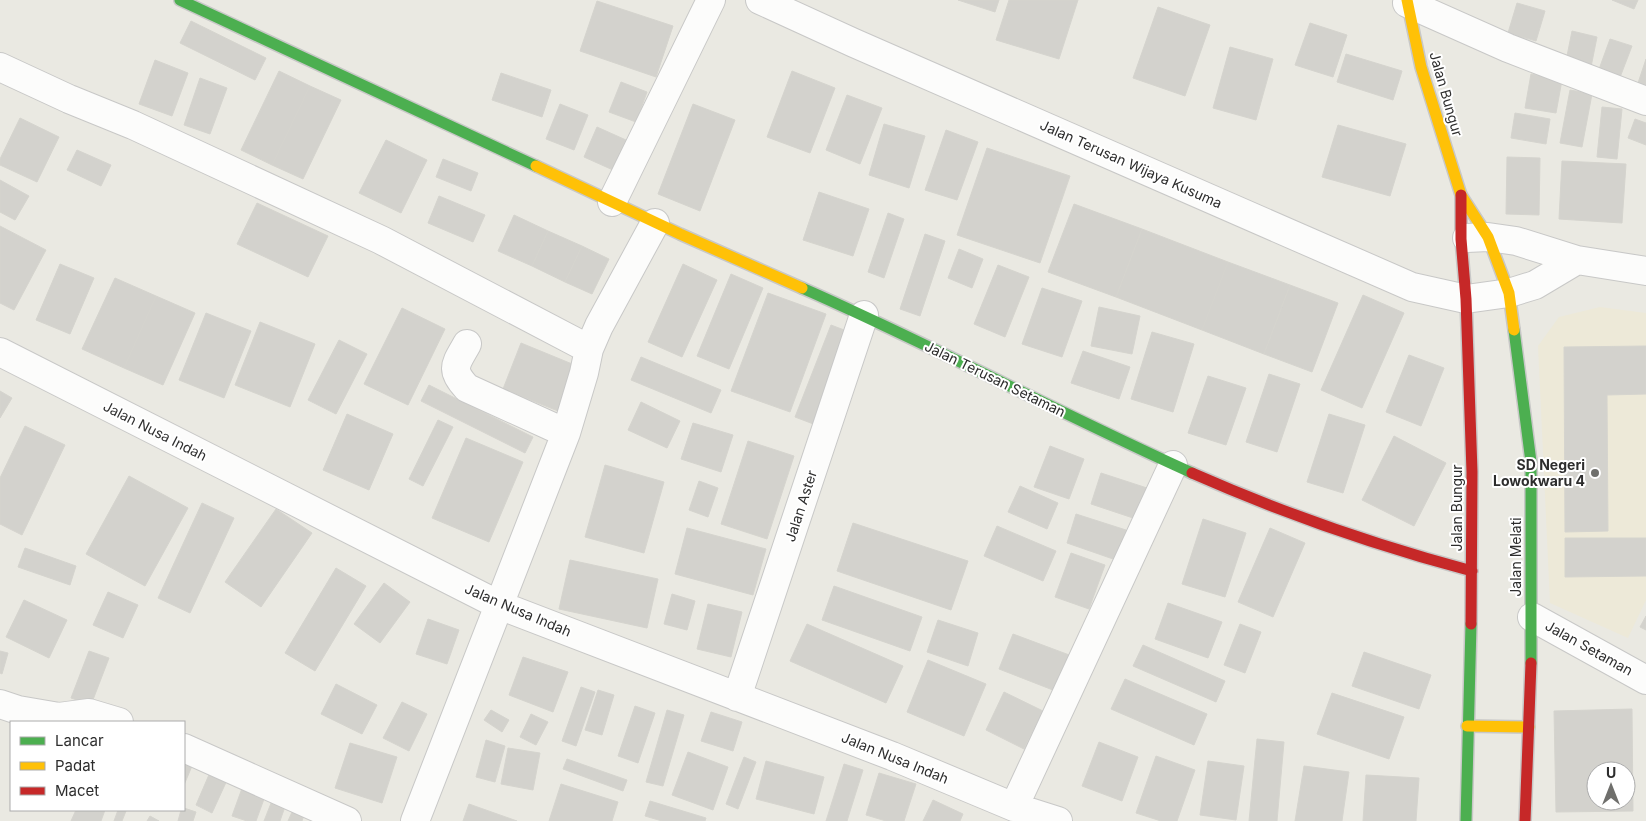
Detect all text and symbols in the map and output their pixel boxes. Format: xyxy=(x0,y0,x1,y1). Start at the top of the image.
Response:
street label: Jalan Bungur xyxy=(1426,50,1467,138)
street label: Jalan Terusan Wijaya Kusuma xyxy=(1038,116,1225,211)
street label: Jalan Terusan Setaman xyxy=(922,337,1068,420)
street label: Jalan Nusa Indah xyxy=(101,397,210,464)
place label: SD Negeri Lowokwaru 4 xyxy=(1493,456,1585,489)
street label: Jalan Bungur xyxy=(1448,464,1465,552)
marker: SD Negeri Lowokwaru 4 xyxy=(1589,467,1601,479)
street label: Jalan Aster xyxy=(781,468,820,544)
street label: Jalan Melati xyxy=(1507,517,1524,597)
street label: Jalan Nusa Indah xyxy=(462,579,574,640)
street label: Jalan Setaman xyxy=(1543,617,1636,679)
legend xyxy=(10,721,185,811)
street label: Jalan Nusa Indah xyxy=(839,728,951,787)
text: Lancar xyxy=(55,731,104,750)
text: Padat xyxy=(55,756,96,775)
north arrow xyxy=(1586,761,1636,811)
text: U xyxy=(1606,764,1616,781)
text: Macet xyxy=(55,781,99,800)

